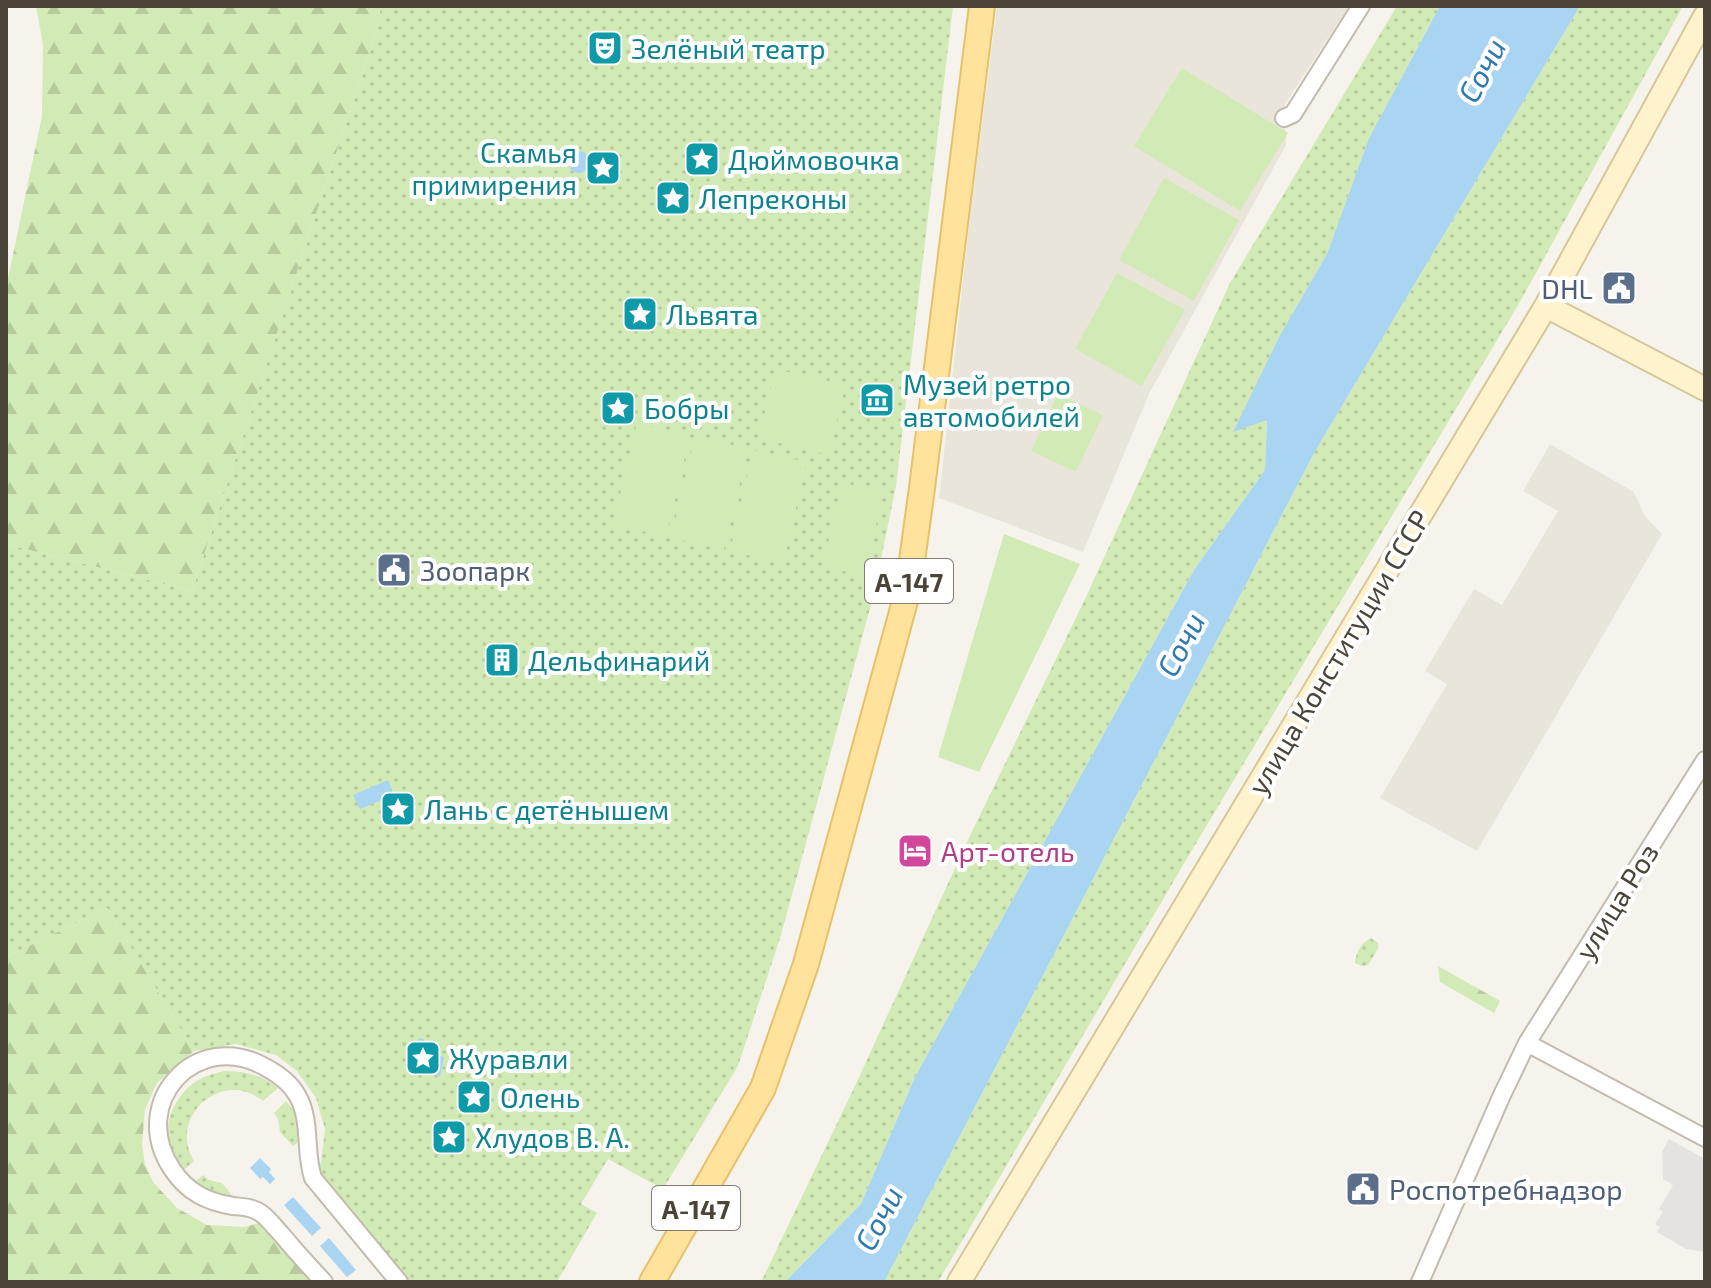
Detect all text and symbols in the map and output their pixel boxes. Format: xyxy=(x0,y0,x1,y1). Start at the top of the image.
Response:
theatre icon: Зелёный театр xyxy=(586,29,624,67)
place label: Зелёный театр xyxy=(631,31,825,65)
water label: Сочи xyxy=(1449,32,1513,108)
place label: Скамья примирения xyxy=(411,135,577,201)
place icon: Дюймовочка xyxy=(683,140,721,178)
place label: Дюймовочка xyxy=(728,142,900,176)
place icon: Скамья примирения xyxy=(584,149,622,187)
place icon: Лепреконы xyxy=(654,179,692,217)
place label: Лепреконы xyxy=(699,181,847,215)
public building icon: DHL xyxy=(1600,269,1638,307)
place label: DHL xyxy=(1541,271,1593,305)
place icon: Львята xyxy=(621,295,659,333)
place label: Львята xyxy=(666,297,759,331)
place label: Музей ретро автомобилей xyxy=(903,367,1080,433)
museum icon: Музей ретро автомобилей xyxy=(858,381,896,419)
place icon: Бобры xyxy=(599,389,637,427)
place label: Бобры xyxy=(644,391,729,425)
street label: улица Конституции СССР xyxy=(1240,504,1436,800)
public building icon: Зоопарк xyxy=(375,551,413,589)
place label: Зоопарк xyxy=(420,553,530,587)
road number: А-147 xyxy=(865,559,953,603)
water label: Сочи xyxy=(1148,606,1212,682)
building icon: Дельфинарий xyxy=(483,641,521,679)
place label: Дельфинарий xyxy=(528,643,710,677)
place icon: Лань с детёнышем xyxy=(379,790,417,828)
place label: Лань с детёнышем xyxy=(424,792,669,826)
hotel icon: Арт-отель xyxy=(896,832,934,870)
place label: Арт-отель xyxy=(941,834,1075,868)
street label: улица Роз xyxy=(1567,837,1665,965)
place icon: Журавли xyxy=(404,1039,442,1077)
place label: Журавли xyxy=(449,1041,568,1075)
place icon: Олень xyxy=(455,1078,493,1116)
place label: Олень xyxy=(500,1080,580,1114)
place icon: Хлудов В. А. xyxy=(430,1118,468,1156)
place label: Хлудов В. А. xyxy=(475,1120,630,1154)
public building icon: Роспотребнадзор xyxy=(1344,1170,1382,1208)
place label: Роспотребнадзор xyxy=(1389,1172,1623,1206)
water label: Сочи xyxy=(846,1180,910,1256)
road number: А-147 xyxy=(652,1186,740,1230)

